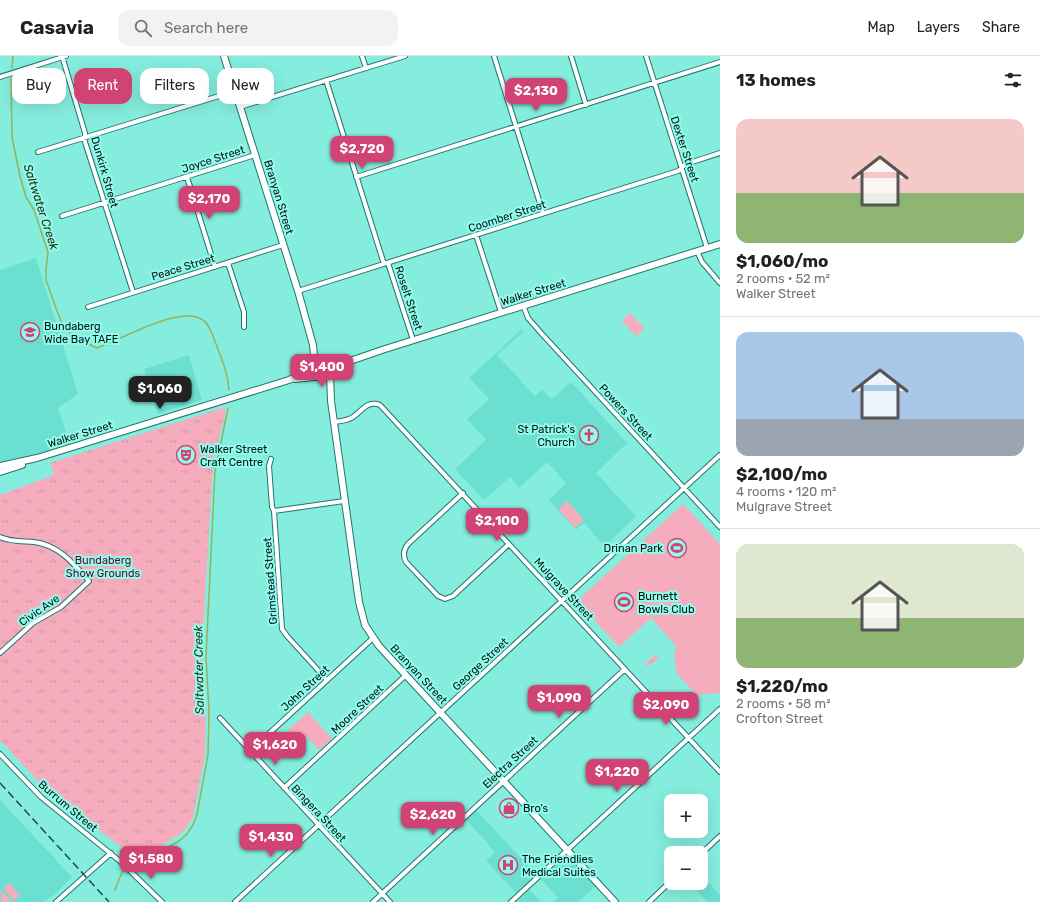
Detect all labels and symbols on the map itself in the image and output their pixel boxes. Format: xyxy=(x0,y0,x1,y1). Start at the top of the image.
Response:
pin: $2,130 xyxy=(503,78,569,112)
street label: Dexter Street xyxy=(668,115,701,184)
street label: Dunkirk Street xyxy=(88,135,121,210)
pin: $2,720 xyxy=(329,136,395,170)
street label: Joyce Street xyxy=(180,143,247,176)
street label: Branyan Street xyxy=(261,158,296,237)
water label: Saltwater Creek xyxy=(21,162,62,252)
pin: $2,170 xyxy=(176,186,242,220)
street label: Coomber Street xyxy=(467,198,548,235)
street label: Peace Street xyxy=(150,251,217,283)
street label: Roselt Street xyxy=(392,264,425,333)
street label: Walker Street xyxy=(499,276,568,309)
place label: Bundaberg Wide Bay TAFE xyxy=(44,320,119,346)
school or university icon: Bundaberg Wide Bay TAFE xyxy=(19,321,41,343)
pin: $1,400 xyxy=(289,354,355,388)
pin: $1,060 xyxy=(127,376,193,410)
street label: Powers Street xyxy=(596,381,656,444)
street label: Walker Street xyxy=(46,418,115,451)
place label: St Patrick's Church xyxy=(518,423,575,449)
church icon: St Patrick's Church xyxy=(578,424,600,446)
place label: Walker Street Craft Centre xyxy=(200,443,268,469)
theatre icon: Walker Street Craft Centre xyxy=(175,444,197,466)
pin: $2,100 xyxy=(464,508,530,542)
street label: Grimstead Street xyxy=(261,536,280,625)
sports icon: Drinan Park xyxy=(666,537,688,559)
place label: Drinan Park xyxy=(604,542,663,555)
park label: Bundaberg Show Grounds xyxy=(66,554,141,580)
street label: Mulgrave Street xyxy=(531,555,597,624)
place label: Burnett Bowls Club xyxy=(638,590,694,616)
sports icon: Burnett Bowls Club xyxy=(613,591,635,613)
street label: Civic Ave xyxy=(17,592,62,629)
water label: Saltwater Creek xyxy=(191,624,207,715)
street label: George Street xyxy=(450,635,511,693)
street label: Branyan Street xyxy=(388,642,450,707)
street label: John Street xyxy=(279,662,333,714)
street label: Moore Street xyxy=(329,682,386,737)
pin: $1,090 xyxy=(526,685,592,719)
pin: $2,090 xyxy=(633,692,699,726)
pin: $1,620 xyxy=(242,732,308,766)
street label: Electra Street xyxy=(480,733,541,791)
pin: $1,220 xyxy=(584,759,650,793)
street label: Burrum Street xyxy=(35,778,100,835)
street label: Bingera Street xyxy=(289,782,349,845)
shop icon: Bro's xyxy=(498,797,520,819)
pin: $2,620 xyxy=(400,802,466,836)
place label: Bro's xyxy=(523,802,549,815)
pin: $1,430 xyxy=(238,824,304,858)
pin: $1,580 xyxy=(118,846,184,880)
place label: The Friendlies Medical Suites xyxy=(522,853,596,879)
hospital icon: The Friendlies Medical Suites xyxy=(497,854,519,876)

